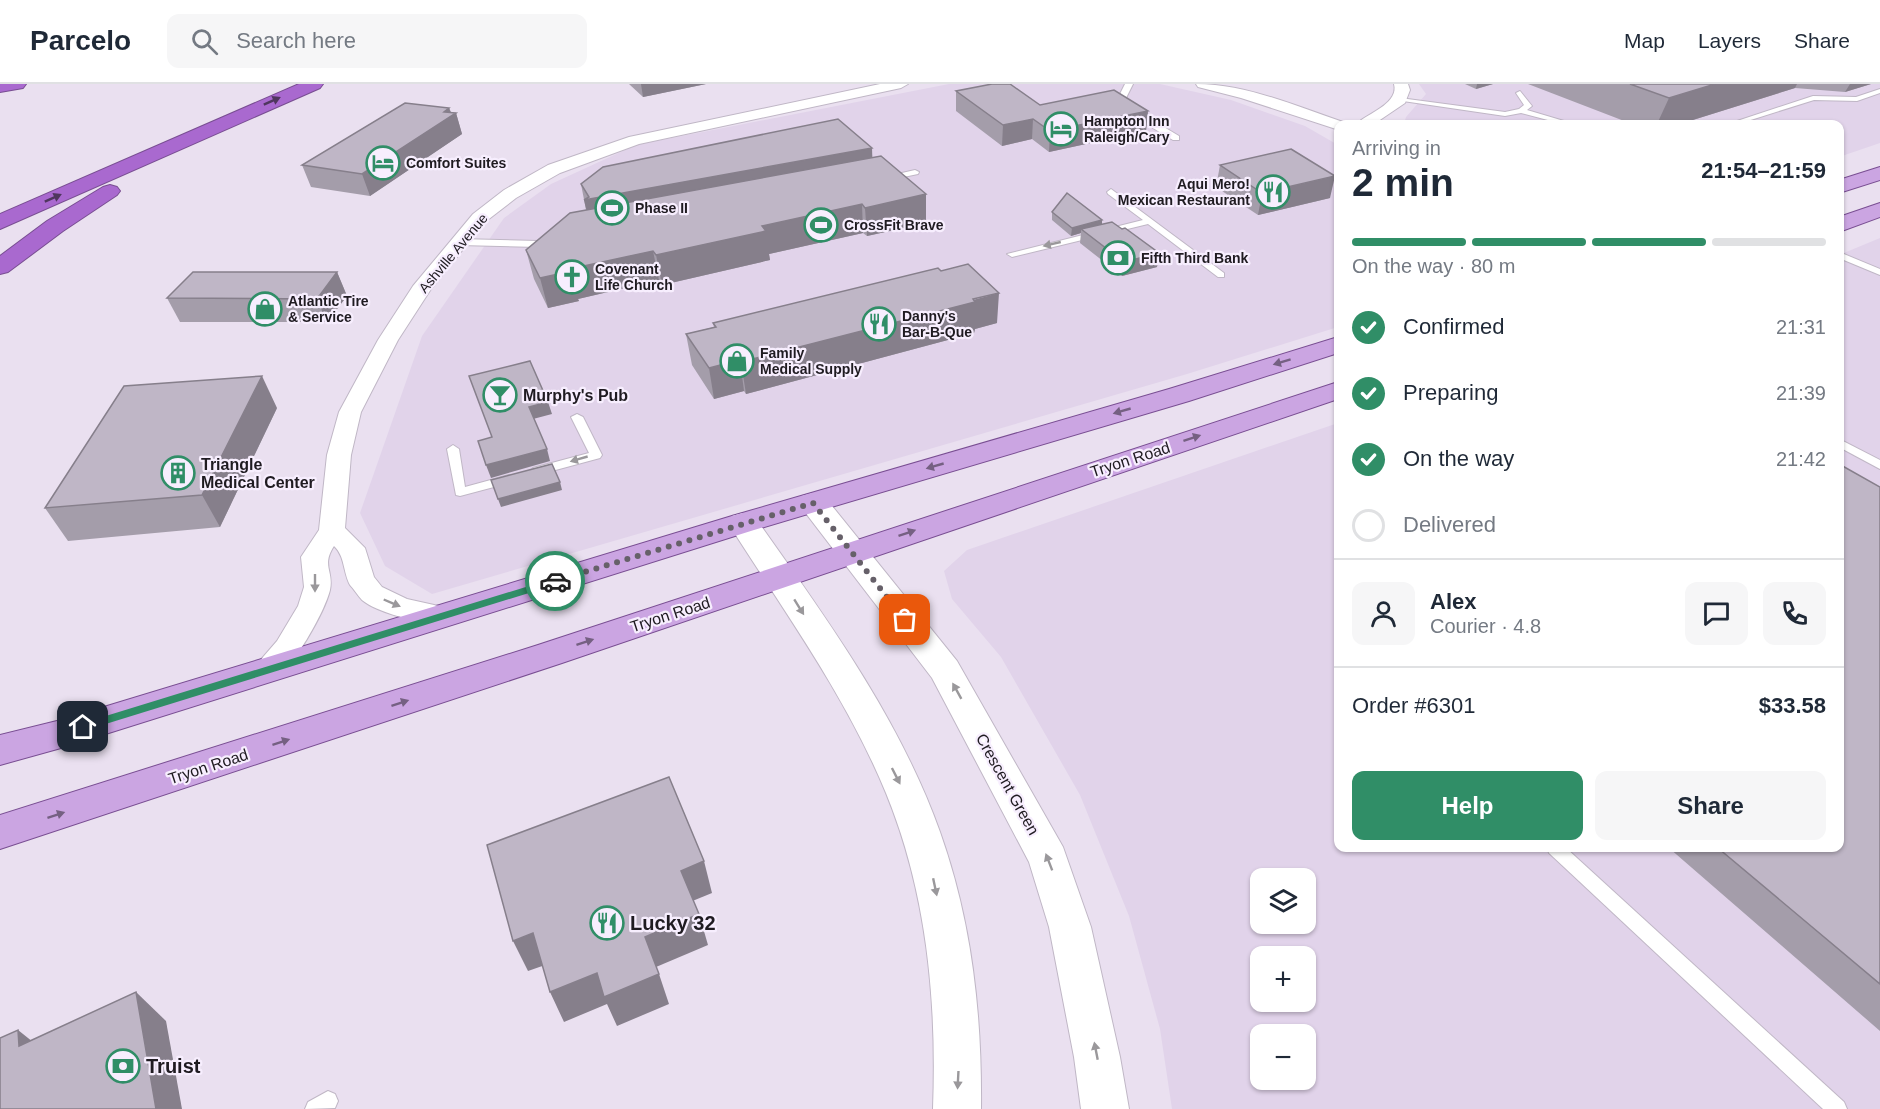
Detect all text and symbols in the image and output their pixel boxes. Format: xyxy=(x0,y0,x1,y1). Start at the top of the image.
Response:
search box xyxy=(167,14,587,68)
text: Parcelo xyxy=(30,25,131,56)
icon: search xyxy=(188,25,221,58)
text: Search here xyxy=(236,28,356,53)
text: Map xyxy=(1624,29,1665,52)
text: Layers xyxy=(1698,29,1761,52)
text: Share xyxy=(1794,29,1850,52)
one-way arrow xyxy=(264,97,281,106)
hotel icon: Hampton Inn Raleigh/Cary xyxy=(1043,111,1079,147)
place label: Hampton Inn Raleigh/Cary xyxy=(1084,113,1170,145)
text: Arriving in xyxy=(1352,137,1441,159)
hotel icon: Comfort Suites xyxy=(365,145,401,181)
place label: Comfort Suites xyxy=(406,155,507,171)
text: 21:54–21:59 xyxy=(1701,158,1826,183)
text: 2 min xyxy=(1352,161,1454,204)
restaurant icon: Aqui Mero! Mexican Restaurant xyxy=(1255,174,1291,210)
place label: Aqui Mero! Mexican Restaurant xyxy=(1118,176,1250,208)
sports icon: Phase II xyxy=(594,190,630,226)
one-way arrow xyxy=(45,193,63,203)
place label: Phase II xyxy=(635,200,688,216)
sports icon: CrossFit Brave xyxy=(803,207,839,243)
street label: Ashville Avenue xyxy=(415,210,491,296)
place label: CrossFit Brave xyxy=(844,217,944,233)
one-way arrow xyxy=(1043,240,1061,250)
bank icon: Fifth Third Bank xyxy=(1100,240,1136,276)
place label: Fifth Third Bank xyxy=(1141,250,1249,266)
text: On the way · 80 m xyxy=(1352,255,1515,277)
church icon: Covenant Life Church xyxy=(554,259,590,295)
place label: Covenant Life Church xyxy=(595,261,673,293)
shop icon: Atlantic Tire & Service xyxy=(247,291,283,327)
place label: Atlantic Tire & Service xyxy=(288,293,369,325)
restaurant icon: Danny's Bar-B-Que xyxy=(861,306,897,342)
place label: Danny's Bar-B-Que xyxy=(902,308,972,340)
icon: check xyxy=(1352,311,1385,344)
text: Confirmed xyxy=(1403,314,1504,339)
text: 21:31 xyxy=(1776,316,1826,338)
shop icon: Family Medical Supply xyxy=(719,343,755,379)
place label: Family Medical Supply xyxy=(760,345,862,377)
one-way arrow xyxy=(1273,358,1291,367)
bar icon: Murphy's Pub xyxy=(482,377,518,413)
icon: check xyxy=(1352,377,1385,410)
text: Preparing xyxy=(1403,380,1498,405)
text: 21:39 xyxy=(1776,382,1826,404)
place label: Murphy's Pub xyxy=(523,387,628,404)
one-way arrow xyxy=(1113,407,1131,416)
one-way arrow xyxy=(1183,433,1201,443)
street label: Tryon Road xyxy=(1088,439,1172,480)
icon: check xyxy=(1352,443,1385,476)
text: On the way xyxy=(1403,446,1514,471)
text: 21:42 xyxy=(1776,448,1826,470)
building icon: Triangle Medical Center xyxy=(160,455,196,491)
one-way arrow xyxy=(570,455,588,464)
place label: Triangle Medical Center xyxy=(201,456,315,491)
one-way arrow xyxy=(926,462,944,471)
text: Delivered xyxy=(1403,512,1496,537)
one-way arrow xyxy=(898,528,916,537)
courier xyxy=(525,551,585,611)
icon: car xyxy=(539,565,572,598)
one-way arrow xyxy=(310,573,320,592)
button: person xyxy=(1352,582,1415,645)
button: chat xyxy=(1685,582,1748,645)
button: phone xyxy=(1763,582,1826,645)
text: Alex xyxy=(1430,589,1476,614)
street label: Tryon Road xyxy=(628,594,712,635)
pin xyxy=(879,594,930,645)
one-way arrow xyxy=(383,599,401,608)
one-way arrow xyxy=(794,599,805,615)
icon: bag xyxy=(888,603,921,636)
text: Courier · 4.8 xyxy=(1430,615,1541,637)
one-way arrow xyxy=(576,637,594,646)
one-way arrow xyxy=(952,682,962,699)
text: Order #6301 xyxy=(1352,693,1476,718)
text: $33.58 xyxy=(1759,693,1826,718)
one-way arrow xyxy=(391,698,409,707)
pin xyxy=(57,701,108,752)
icon: home xyxy=(66,710,99,743)
street label: Crescent Green xyxy=(973,731,1042,838)
one-way arrow xyxy=(272,737,290,746)
street label: Tryon Road xyxy=(166,746,250,787)
one-way arrow xyxy=(891,767,901,784)
button: Help xyxy=(1352,771,1583,840)
button: Share xyxy=(1595,771,1826,840)
one-way arrow xyxy=(47,810,65,819)
one-way arrow xyxy=(1044,853,1054,871)
map controls xyxy=(1250,868,1316,1090)
button: layers xyxy=(1250,868,1316,934)
one-way arrow xyxy=(931,878,941,897)
restaurant icon: Lucky 32 xyxy=(589,905,625,941)
place label: Lucky 32 xyxy=(630,912,716,934)
button: + xyxy=(1250,946,1316,1012)
button: − xyxy=(1250,1024,1316,1090)
one-way arrow xyxy=(1091,1041,1100,1060)
bank icon: Truist xyxy=(105,1048,141,1084)
place label: Truist xyxy=(146,1055,201,1077)
one-way arrow xyxy=(954,1071,963,1090)

